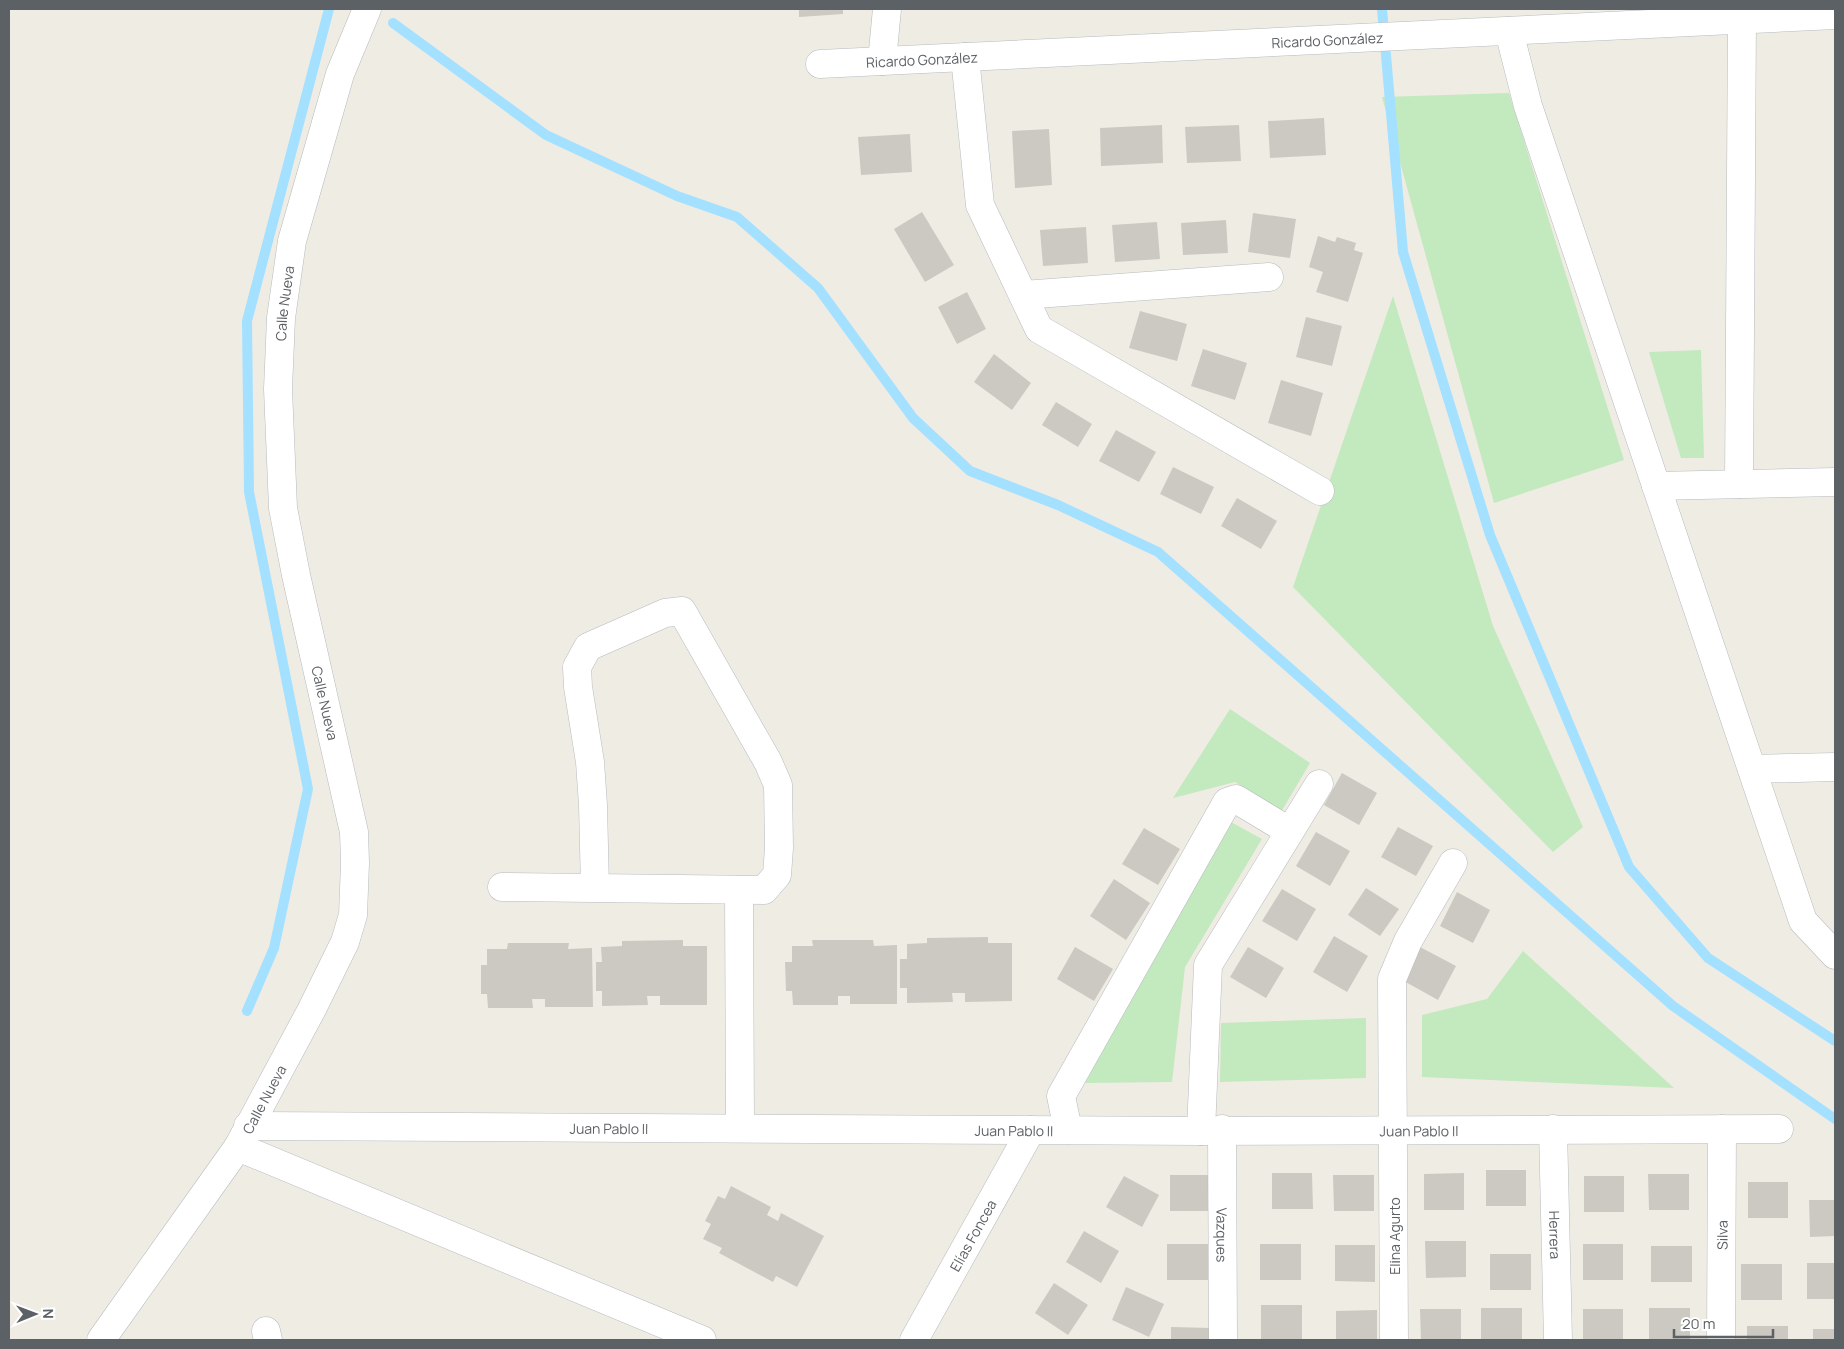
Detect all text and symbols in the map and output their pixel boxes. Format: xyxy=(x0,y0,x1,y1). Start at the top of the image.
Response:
street label: Ricardo González xyxy=(1271,27,1384,52)
street label: Ricardo González xyxy=(865,47,978,71)
street label: Calle Nueva xyxy=(271,264,298,341)
street label: Calle Nueva xyxy=(307,664,343,742)
street label: Calle Nueva xyxy=(237,1061,290,1137)
street label: Juan Pablo II xyxy=(569,1118,648,1138)
street label: Juan Pablo II xyxy=(974,1120,1053,1140)
street label: Juan Pablo II xyxy=(1379,1121,1458,1140)
street label: Elías Foncea xyxy=(945,1196,1000,1274)
street label: Elina Agurto xyxy=(1385,1197,1404,1275)
street label: Vazques xyxy=(1213,1208,1232,1262)
street label: Herrera xyxy=(1545,1210,1566,1259)
street label: Silva xyxy=(1712,1220,1731,1250)
north arrow xyxy=(10,1289,60,1339)
scale bar xyxy=(1674,1306,1773,1338)
text: N xyxy=(39,1309,58,1319)
text: 20 m xyxy=(1682,1313,1715,1334)

